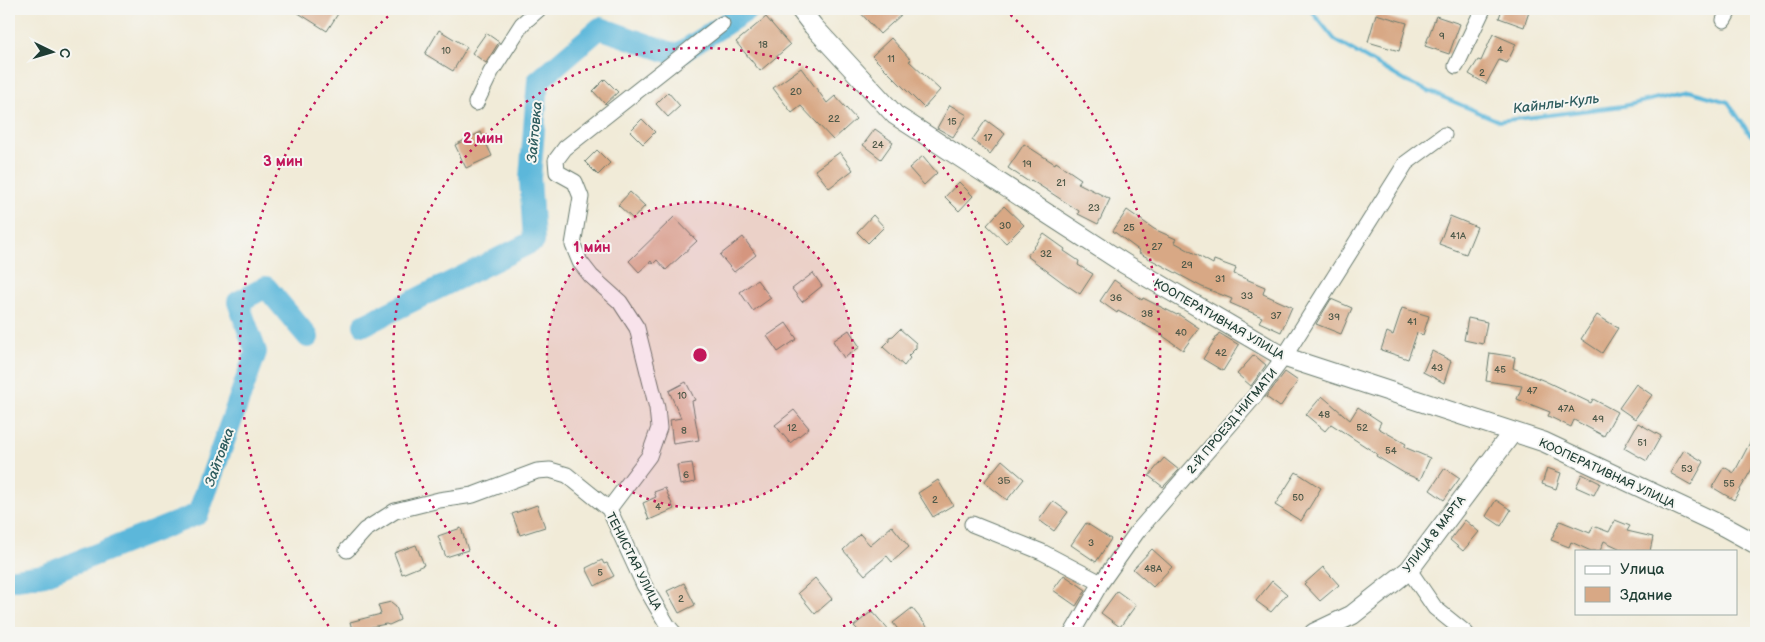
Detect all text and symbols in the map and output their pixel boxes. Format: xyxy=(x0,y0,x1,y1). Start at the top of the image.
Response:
north arrow xyxy=(28,28,78,78)
house number: 9 xyxy=(1439,30,1445,42)
house number: 18 xyxy=(758,39,768,51)
house number: 4 xyxy=(1497,44,1503,56)
house number: 10 xyxy=(441,45,451,57)
text: С xyxy=(56,47,73,59)
house number: 11 xyxy=(887,53,895,65)
house number: 2 xyxy=(1479,67,1485,79)
house number: 20 xyxy=(790,86,802,98)
water label: Кайнлы-Куль xyxy=(1512,90,1600,117)
water label: Зайтовка xyxy=(523,101,546,163)
house number: 22 xyxy=(828,113,840,125)
house number: 15 xyxy=(947,116,957,128)
text: 2 мин xyxy=(463,129,503,148)
house number: 17 xyxy=(984,132,992,144)
house number: 24 xyxy=(872,139,884,151)
text: 3 мин xyxy=(263,152,303,171)
house number: 19 xyxy=(1022,158,1032,170)
house number: 21 xyxy=(1056,177,1066,189)
house number: 23 xyxy=(1088,202,1100,214)
house number: 30 xyxy=(999,220,1011,232)
house number: 25 xyxy=(1123,222,1135,234)
house number: 41А xyxy=(1450,230,1467,242)
text: 1 мин xyxy=(573,238,611,257)
house number: 27 xyxy=(1152,241,1162,253)
house number: 32 xyxy=(1040,248,1052,260)
house number: 29 xyxy=(1181,259,1193,271)
house number: 31 xyxy=(1215,273,1225,285)
street label: КООПЕРАТИВНАЯ УЛИЦА xyxy=(1151,276,1287,363)
house number: 33 xyxy=(1241,290,1253,302)
house number: 36 xyxy=(1110,292,1122,304)
house number: 38 xyxy=(1141,308,1153,320)
house number: 37 xyxy=(1270,310,1282,322)
house number: 39 xyxy=(1328,311,1340,323)
house number: 41 xyxy=(1407,316,1417,328)
house number: 40 xyxy=(1175,327,1187,339)
centre of rings xyxy=(691,346,709,364)
house number: 42 xyxy=(1215,347,1227,359)
house number: 43 xyxy=(1431,362,1443,374)
house number: 45 xyxy=(1494,364,1506,376)
street label: 2-Й ПРОЕЗД НИГМАТИ xyxy=(1184,366,1281,477)
house number: 47 xyxy=(1526,385,1538,397)
house number: 10 xyxy=(677,390,687,402)
house number: 47А xyxy=(1557,403,1575,415)
house number: 48 xyxy=(1318,409,1330,421)
house number: 49 xyxy=(1592,413,1604,425)
house number: 12 xyxy=(787,422,797,434)
house number: 52 xyxy=(1356,422,1368,434)
water label: Зайтовка xyxy=(201,425,238,489)
house number: 8 xyxy=(681,425,687,437)
street label: КООПЕРАТИВНАЯ УЛИЦА xyxy=(1536,435,1678,512)
house number: 51 xyxy=(1637,437,1647,449)
house number: 54 xyxy=(1385,445,1397,457)
house number: 53 xyxy=(1681,463,1693,475)
house number: 6 xyxy=(683,469,689,481)
house number: 3Б xyxy=(997,475,1011,487)
house number: 55 xyxy=(1723,478,1735,490)
house number: 50 xyxy=(1292,492,1304,504)
street label: УЛИЦА 8 МАРТА xyxy=(1400,492,1470,576)
house number: 2 xyxy=(932,494,938,506)
house number: 4 xyxy=(655,501,661,513)
street label: ТЕНИСТАЯ УЛИЦА xyxy=(602,510,665,613)
house number: 3 xyxy=(1088,537,1094,549)
legend xyxy=(1575,550,1738,614)
text: Улица xyxy=(1620,560,1665,579)
house number: 48А xyxy=(1144,563,1163,575)
house number: 5 xyxy=(597,567,603,579)
text: Здание xyxy=(1620,586,1672,605)
house number: 2 xyxy=(678,593,684,605)

